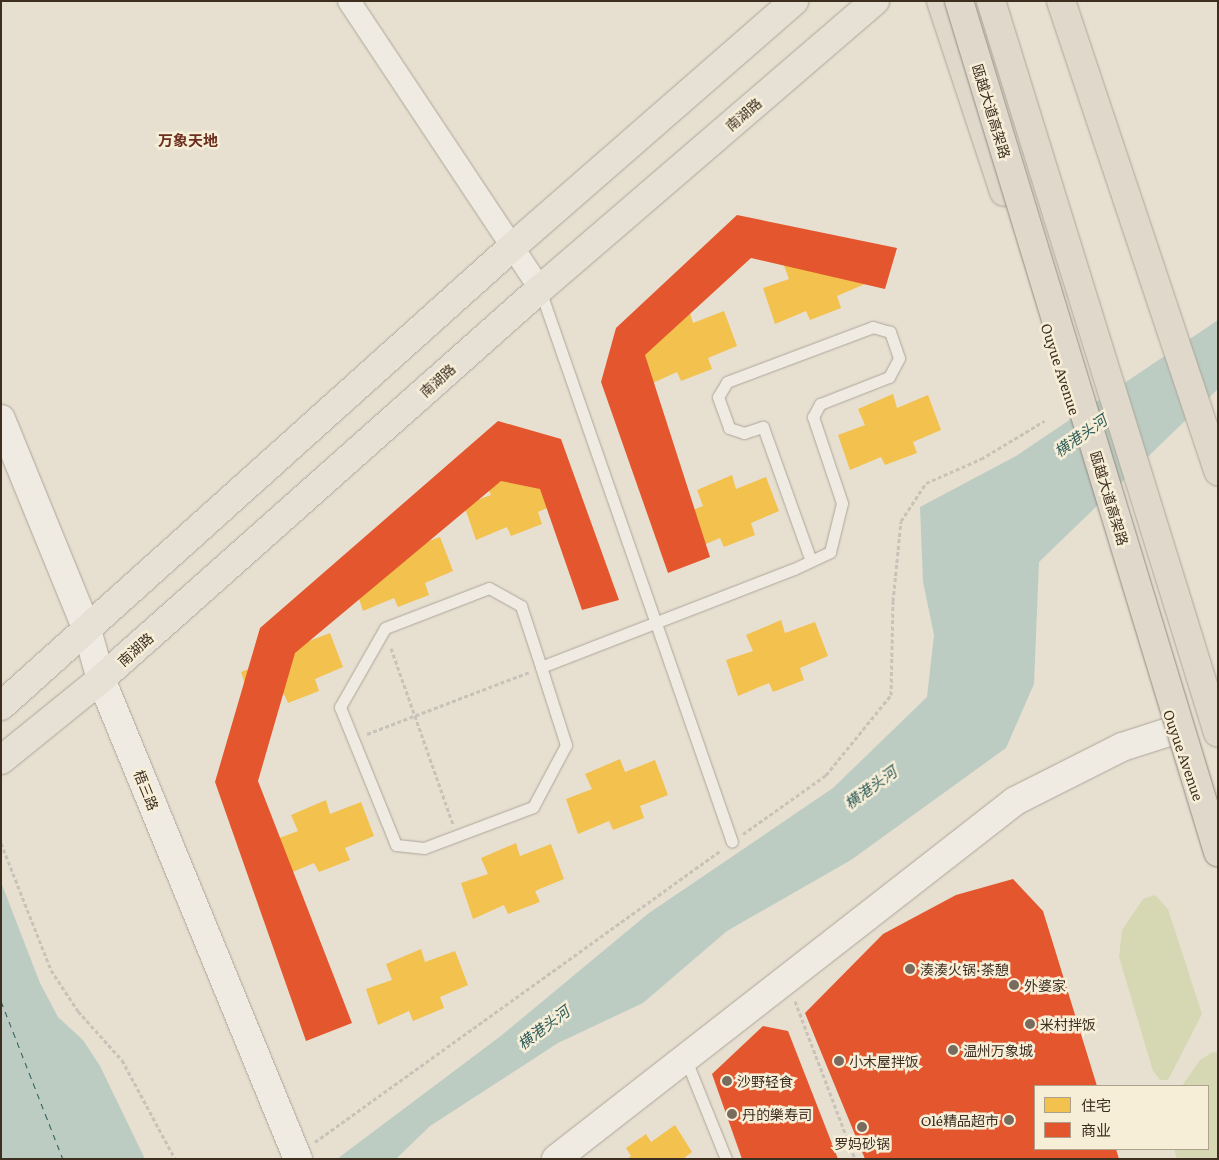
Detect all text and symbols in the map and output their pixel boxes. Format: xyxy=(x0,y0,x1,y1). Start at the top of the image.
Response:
street label: 瓯越大道高架路 xyxy=(970,62,1014,160)
street label: 南湖路 xyxy=(722,94,764,134)
district label: 万象天地 xyxy=(158,131,218,149)
street label: Ouyue Avenue xyxy=(1038,321,1084,417)
street label: 南湖路 xyxy=(416,360,458,400)
water label: 横港头河 xyxy=(1050,410,1110,460)
street label: 瓯越大道高架路 xyxy=(1088,449,1132,547)
street label: 南湖路 xyxy=(114,629,156,669)
street label: Ouyue Avenue xyxy=(1161,707,1207,803)
water label: 横港头河 xyxy=(840,762,900,812)
street label: 梧三路 xyxy=(131,767,163,813)
place label: 湊湊火锅·茶憩 xyxy=(920,961,1009,977)
marker: 湊湊火锅·茶憩 xyxy=(904,963,916,975)
place label: 外婆家 xyxy=(1024,977,1066,993)
marker: 外婆家 xyxy=(1008,979,1020,991)
water label: 横港头河 xyxy=(514,1002,572,1052)
place label: 米村拌饭 xyxy=(1040,1016,1096,1032)
marker: 米村拌饭 xyxy=(1024,1018,1036,1030)
place label: 温州万象城 xyxy=(963,1042,1033,1058)
marker: 温州万象城 xyxy=(947,1044,959,1056)
place label: 小木屋拌饭 xyxy=(849,1053,919,1069)
marker: 小木屋拌饭 xyxy=(833,1055,845,1067)
place label: 沙野轻食 xyxy=(737,1073,793,1089)
marker: 沙野轻食 xyxy=(721,1075,733,1087)
legend xyxy=(1034,1085,1209,1150)
text: 住宅 xyxy=(1081,1093,1111,1116)
place label: 丹的樂寿司 xyxy=(742,1106,812,1122)
marker: 丹的樂寿司 xyxy=(726,1108,738,1120)
place label: Olé精品超市 xyxy=(921,1112,999,1128)
marker: Olé精品超市 xyxy=(1003,1114,1015,1126)
text: 商业 xyxy=(1081,1118,1111,1141)
marker: 罗妈砂锅 xyxy=(856,1121,868,1133)
place label: 罗妈砂锅 xyxy=(834,1135,890,1151)

